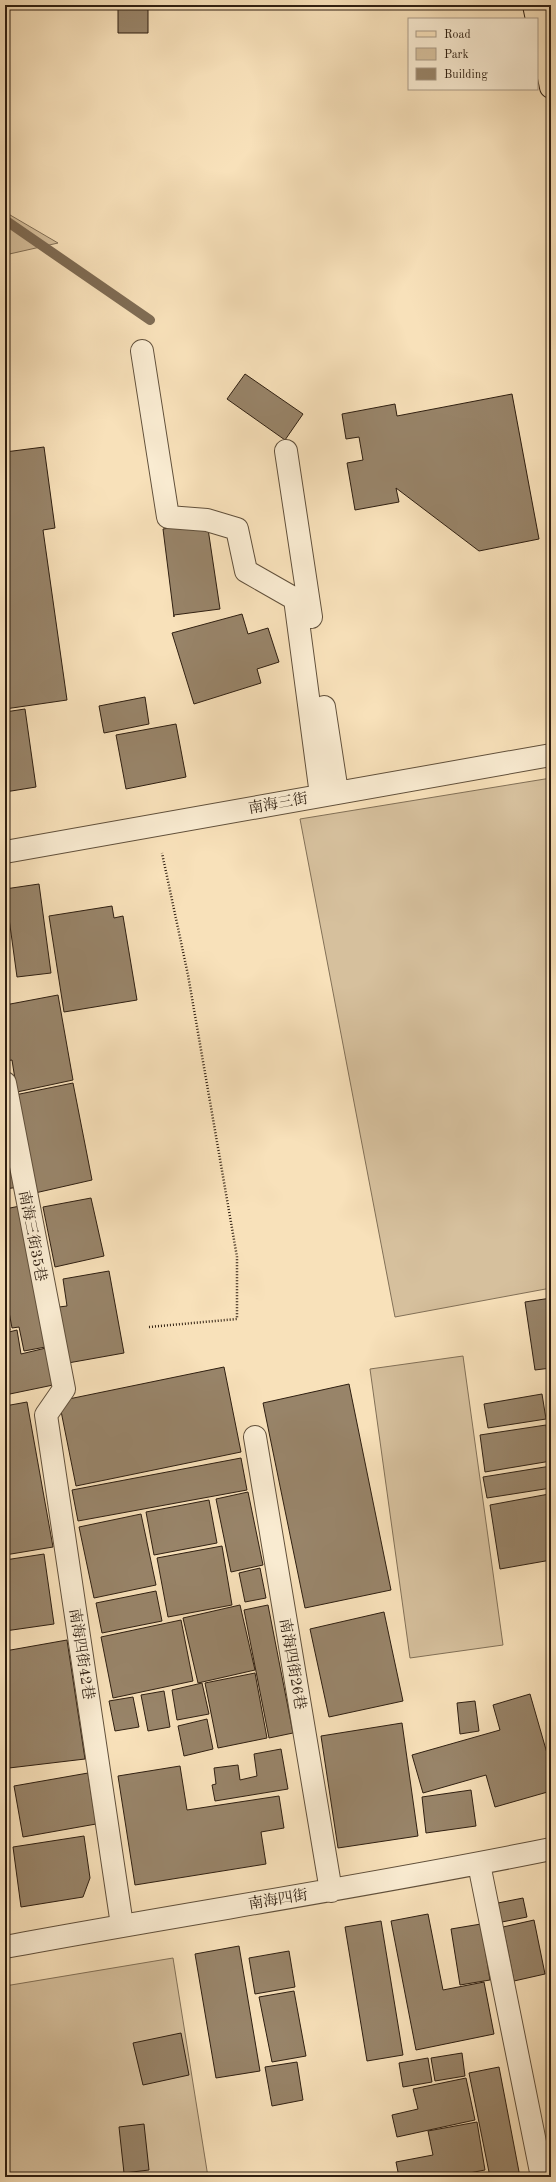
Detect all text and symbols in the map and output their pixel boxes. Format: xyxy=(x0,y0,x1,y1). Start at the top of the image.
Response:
legend xyxy=(408,18,538,90)
text: Road xyxy=(444,29,471,41)
text: Park xyxy=(444,49,469,61)
text: Building xyxy=(444,69,488,81)
street label: 南海三街 xyxy=(247,790,309,817)
street label: 南海三街35巷 xyxy=(15,1189,50,1283)
street label: 南海四街42巷 xyxy=(66,1607,97,1701)
street label: 南海四街26巷 xyxy=(276,1617,309,1711)
street label: 南海四街 xyxy=(247,1886,309,1913)

